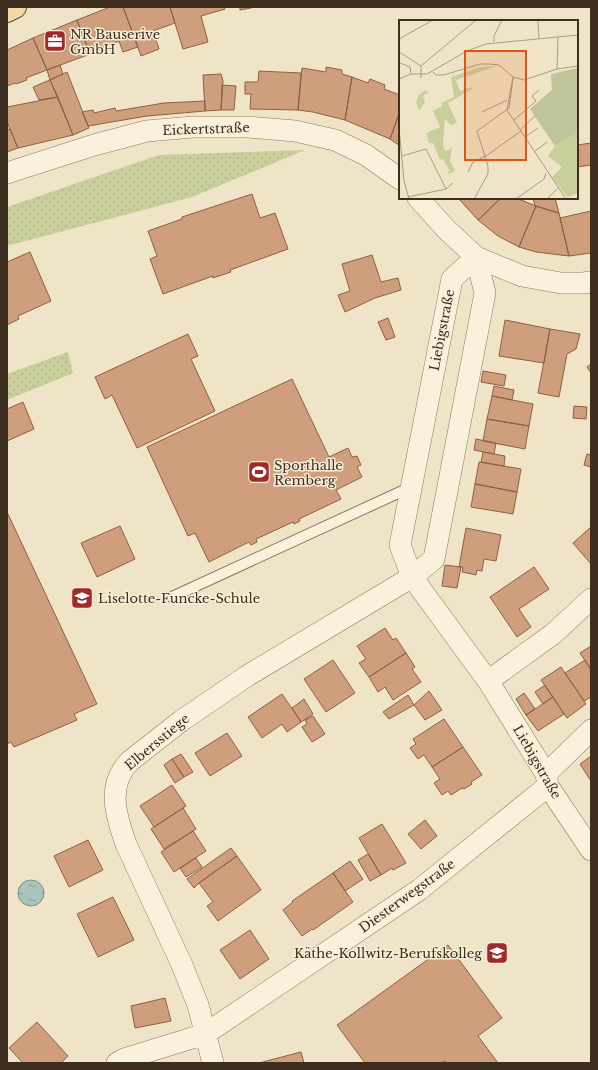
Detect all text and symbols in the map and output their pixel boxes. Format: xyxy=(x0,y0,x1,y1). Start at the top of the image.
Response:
inset map xyxy=(399,20,578,199)
place label: NR Bauserive GmbH xyxy=(70,26,160,58)
office icon: NR Bauserive GmbH xyxy=(42,28,68,54)
street label: Eickertstraße xyxy=(162,119,250,139)
street label: Liebigstraße xyxy=(426,288,458,372)
place label: Sporthalle Remberg xyxy=(274,457,343,489)
sports icon: Sporthalle Remberg xyxy=(246,459,272,485)
school or university icon: Liselotte-Funcke-Schule xyxy=(69,585,95,611)
place label: Liselotte-Funcke-Schule xyxy=(98,590,260,607)
street label: Elbersstiege xyxy=(121,710,193,774)
street label: Liebigstraße xyxy=(509,722,565,802)
street label: Diesterwegstraße xyxy=(356,855,458,937)
school or university icon: Käthe-Kollwitz-Berufskolleg xyxy=(484,940,510,966)
place label: Käthe-Kollwitz-Berufskolleg xyxy=(294,945,482,962)

